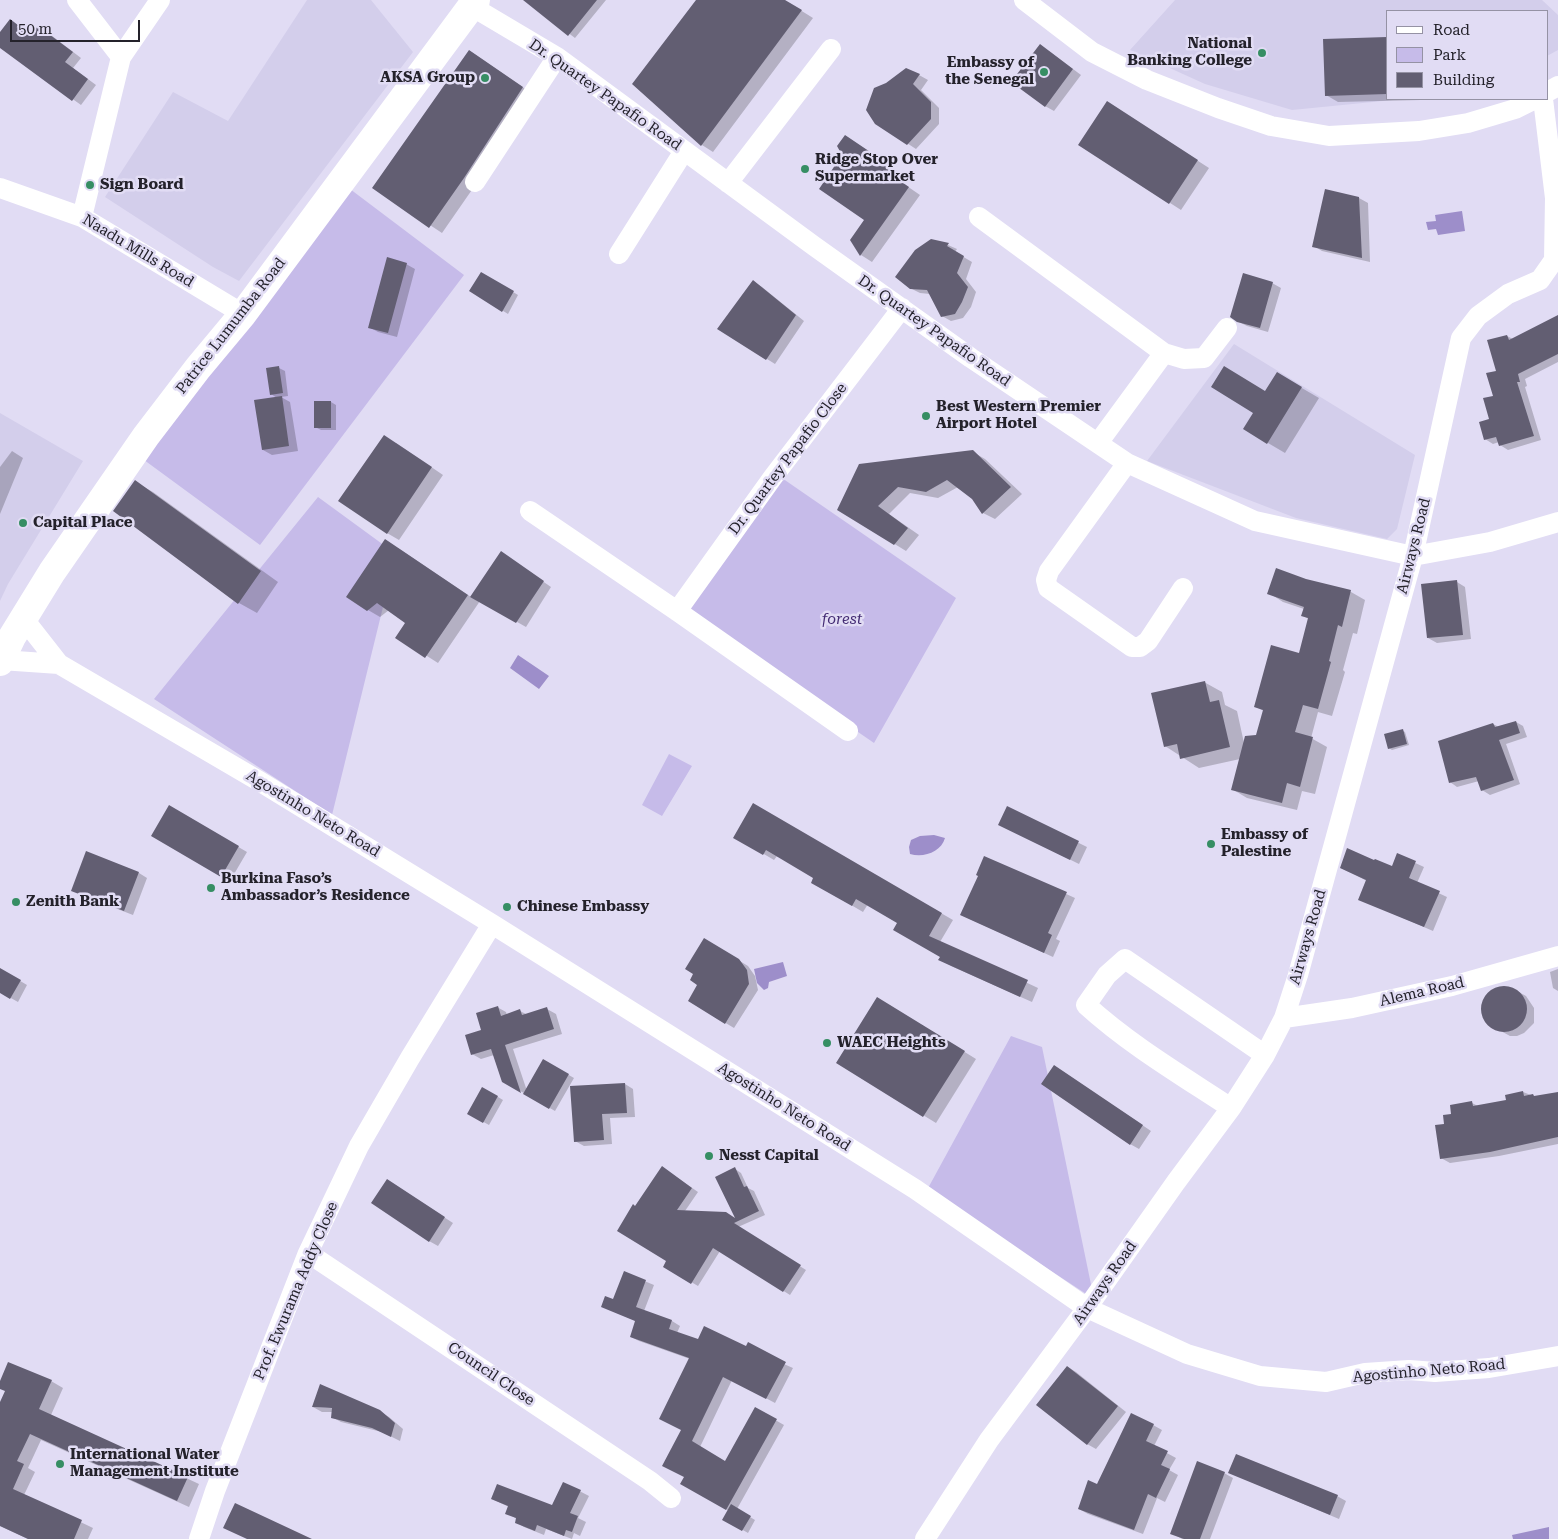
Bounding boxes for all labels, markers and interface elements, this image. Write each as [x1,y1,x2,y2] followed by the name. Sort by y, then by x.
[12,10,142,42] scale bar
[1386,10,1548,100] legend
[18,20,52,38] text: 50 m
[1433,21,1470,39] text: Road
[525,35,685,155] street label: Dr. Quartey Papafio Road
[1127,35,1252,70] place label: National Banking College
[1433,46,1466,64] text: Park
[1256,47,1268,59] marker: National Banking College
[945,54,1034,89] place label: Embassy of the Senegal
[1038,66,1050,78] marker: Embassy of the Senegal
[380,69,475,87] place label: AKSA Group
[1433,71,1494,89] text: Building
[479,72,491,84] marker: AKSA Group
[815,151,938,186] place label: Ridge Stop Over Supermarket
[799,163,811,175] marker: Ridge Stop Over Supermarket
[100,176,184,194] place label: Sign Board
[84,179,96,191] marker: Sign Board
[79,211,197,291] street label: Naadu Mills Road
[172,254,290,398] street label: Patrice Lumumba Road
[854,271,1014,391] street label: Dr. Quartey Papafio Road
[725,380,851,538] street label: Dr. Quartey Papafio Close
[936,398,1101,433] place label: Best Western Premier Airport Hotel
[920,410,932,422] marker: Best Western Premier Airport Hotel
[1393,496,1435,596] street label: Airways Road
[33,514,133,532] place label: Capital Place
[17,517,29,529] marker: Capital Place
[822,611,862,629] park label: forest
[243,767,383,861] street label: Agostinho Neto Road
[1221,826,1308,861] place label: Embassy of Palestine
[1205,838,1217,850] marker: Embassy of Palestine
[221,870,410,905] place label: Burkina Faso’s Ambassador’s Residence
[205,882,217,894] marker: Burkina Faso’s Ambassador’s Residence
[1286,887,1330,987] street label: Airways Road
[26,893,119,911] place label: Zenith Bank
[10,896,22,908] marker: Zenith Bank
[517,898,649,916] place label: Chinese Embassy
[501,901,513,913] marker: Chinese Embassy
[1378,974,1466,1010] street label: Alema Road
[837,1034,946,1052] place label: WAEC Heights
[821,1037,833,1049] marker: WAEC Heights
[714,1059,854,1155] street label: Agostinho Neto Road
[719,1147,819,1165] place label: Nesst Capital
[703,1150,715,1162] marker: Nesst Capital
[250,1199,342,1383] street label: Prof. Ewurama Addy Close
[1069,1238,1141,1328] street label: Airways Road
[444,1338,538,1410] street label: Council Close
[1352,1355,1506,1387] street label: Agostinho Neto Road
[70,1446,239,1481] place label: International Water Management Institute
[54,1458,66,1470] marker: International Water Management Institute

